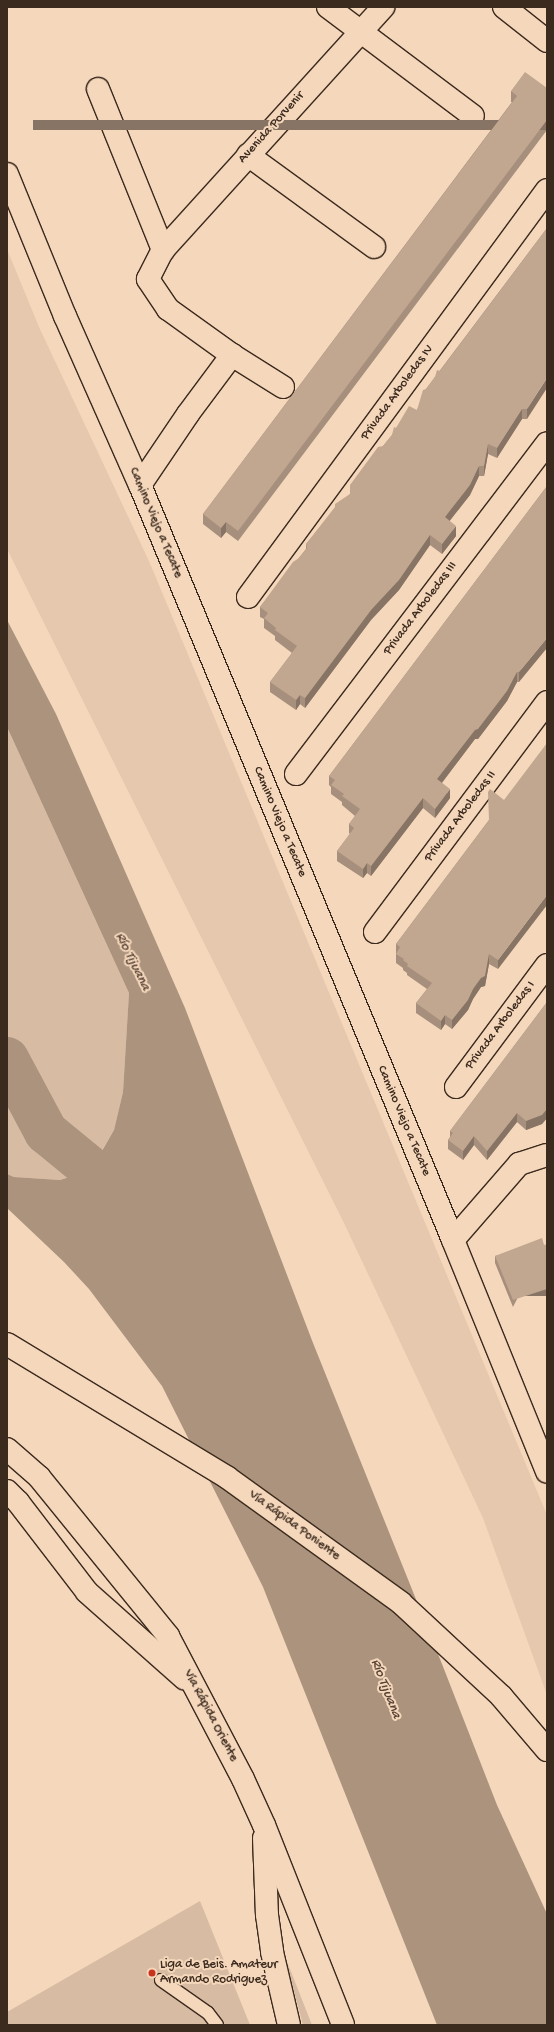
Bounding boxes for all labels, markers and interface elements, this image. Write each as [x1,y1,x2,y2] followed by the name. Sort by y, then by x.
[236,89,308,167] street label: Avenida Porvenir
[358,342,438,444] street label: Privada Arboledas IV
[125,465,185,581] street label: Camino Viejo a Tecate
[381,559,461,659] street label: Privada Arboledas III
[249,764,309,880] street label: Camino Viejo a Tecate
[422,768,500,866] street label: Privada Arboledas II
[111,930,153,994] water label: Río Tijuana
[463,979,539,1073] street label: Privada Arboledas I
[373,1063,433,1179] street label: Camino Viejo a Tecate
[245,1488,343,1564] street label: Vía Rápida Poniente
[366,1657,404,1721] water label: Río Tijuana
[179,1667,241,1765] street label: Vía Rápida Oriente
[160,1958,278,1989] place label: Liga de Beis. Amateur Armando Rodriguez
[147,1968,157,1978] marker: Liga de Beis. Amateur Armando Rodriguez

